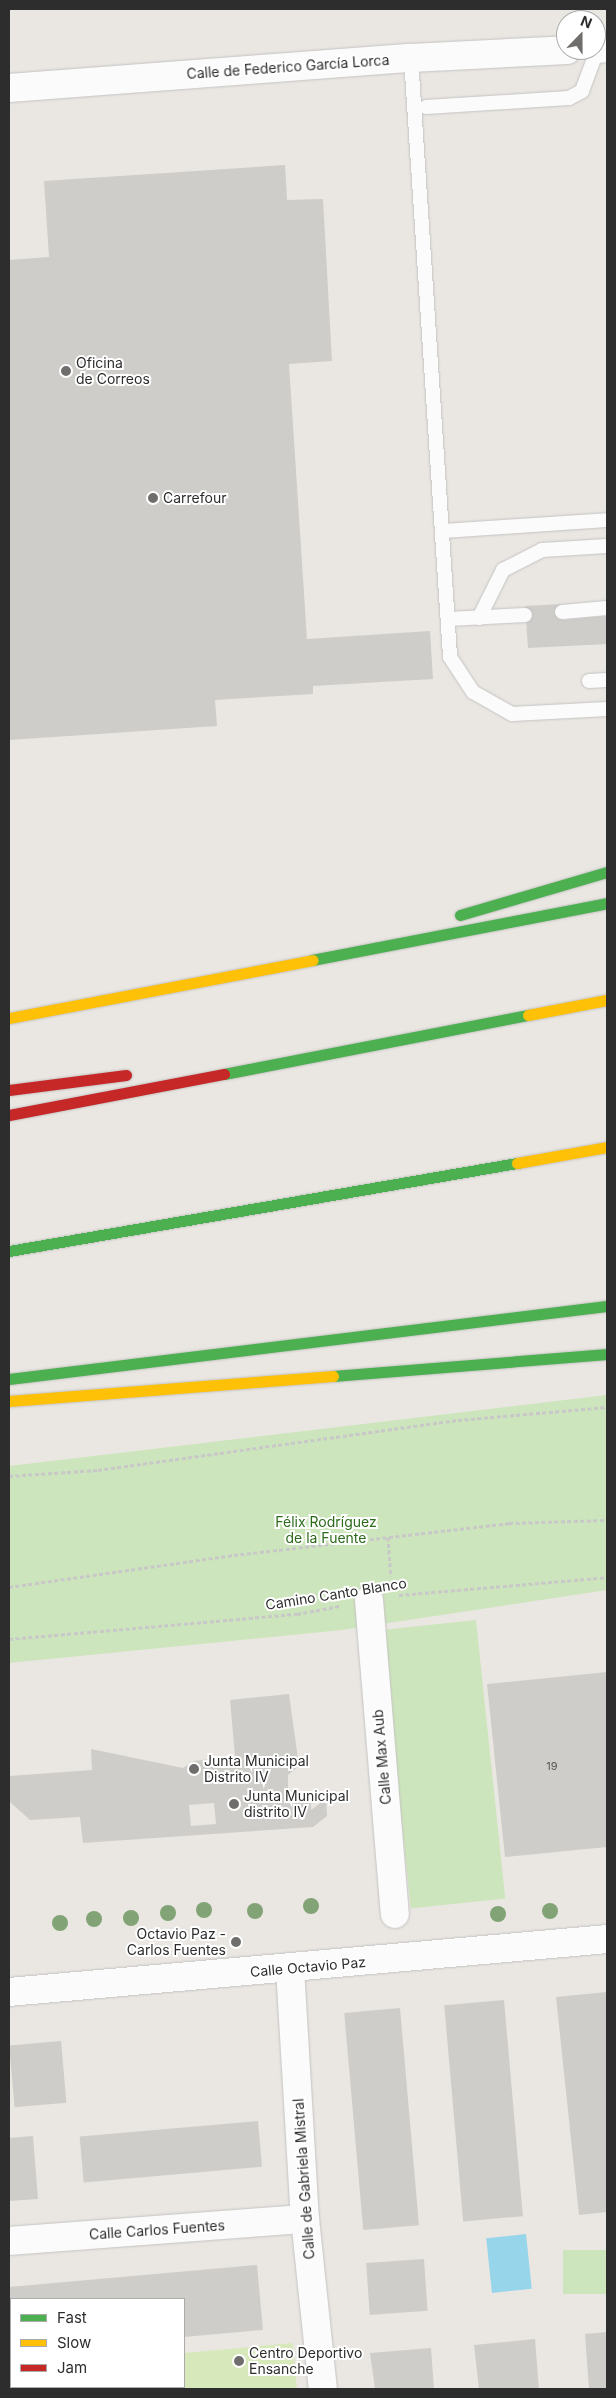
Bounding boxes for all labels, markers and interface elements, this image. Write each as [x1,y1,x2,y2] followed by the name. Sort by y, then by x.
[556,10,606,60] north arrow
[578,12,595,31] text: N
[186,52,390,82] street label: Calle de Federico García Lorca
[76,355,150,388] place label: Oficina de Correos
[60,365,72,377] marker: Oficina de Correos
[163,490,226,506] place label: Carrefour
[147,492,159,504] marker: Carrefour
[275,1514,377,1546] park label: Félix Rodríguez de la Fuente
[264,1575,408,1613] street label: Camino Canto Blanco
[369,1709,395,1805] street label: Calle Max Aub
[204,1753,309,1785] place label: Junta Municipal Distrito IV
[546,1759,558,1773] house number: 19
[188,1763,200,1775] marker: Junta Municipal Distrito IV
[244,1788,349,1820] place label: Junta Municipal distrito IV
[228,1798,240,1810] marker: Junta Municipal distrito IV
[127,1926,226,1958] place label: Octavio Paz - Carlos Fuentes
[230,1936,242,1948] marker: Octavio Paz - Carlos Fuentes
[249,1954,367,1980] street label: Calle Octavio Paz
[290,2098,318,2260] street label: Calle de Gabriela Mistral
[89,2217,225,2243] street label: Calle Carlos Fuentes
[10,2298,185,2388] legend
[57,2308,87,2327] text: Fast
[57,2333,91,2352] text: Slow
[249,2345,362,2378] place label: Centro Deportivo Ensanche
[233,2355,245,2367] marker: Centro Deportivo Ensanche
[57,2358,87,2377] text: Jam

